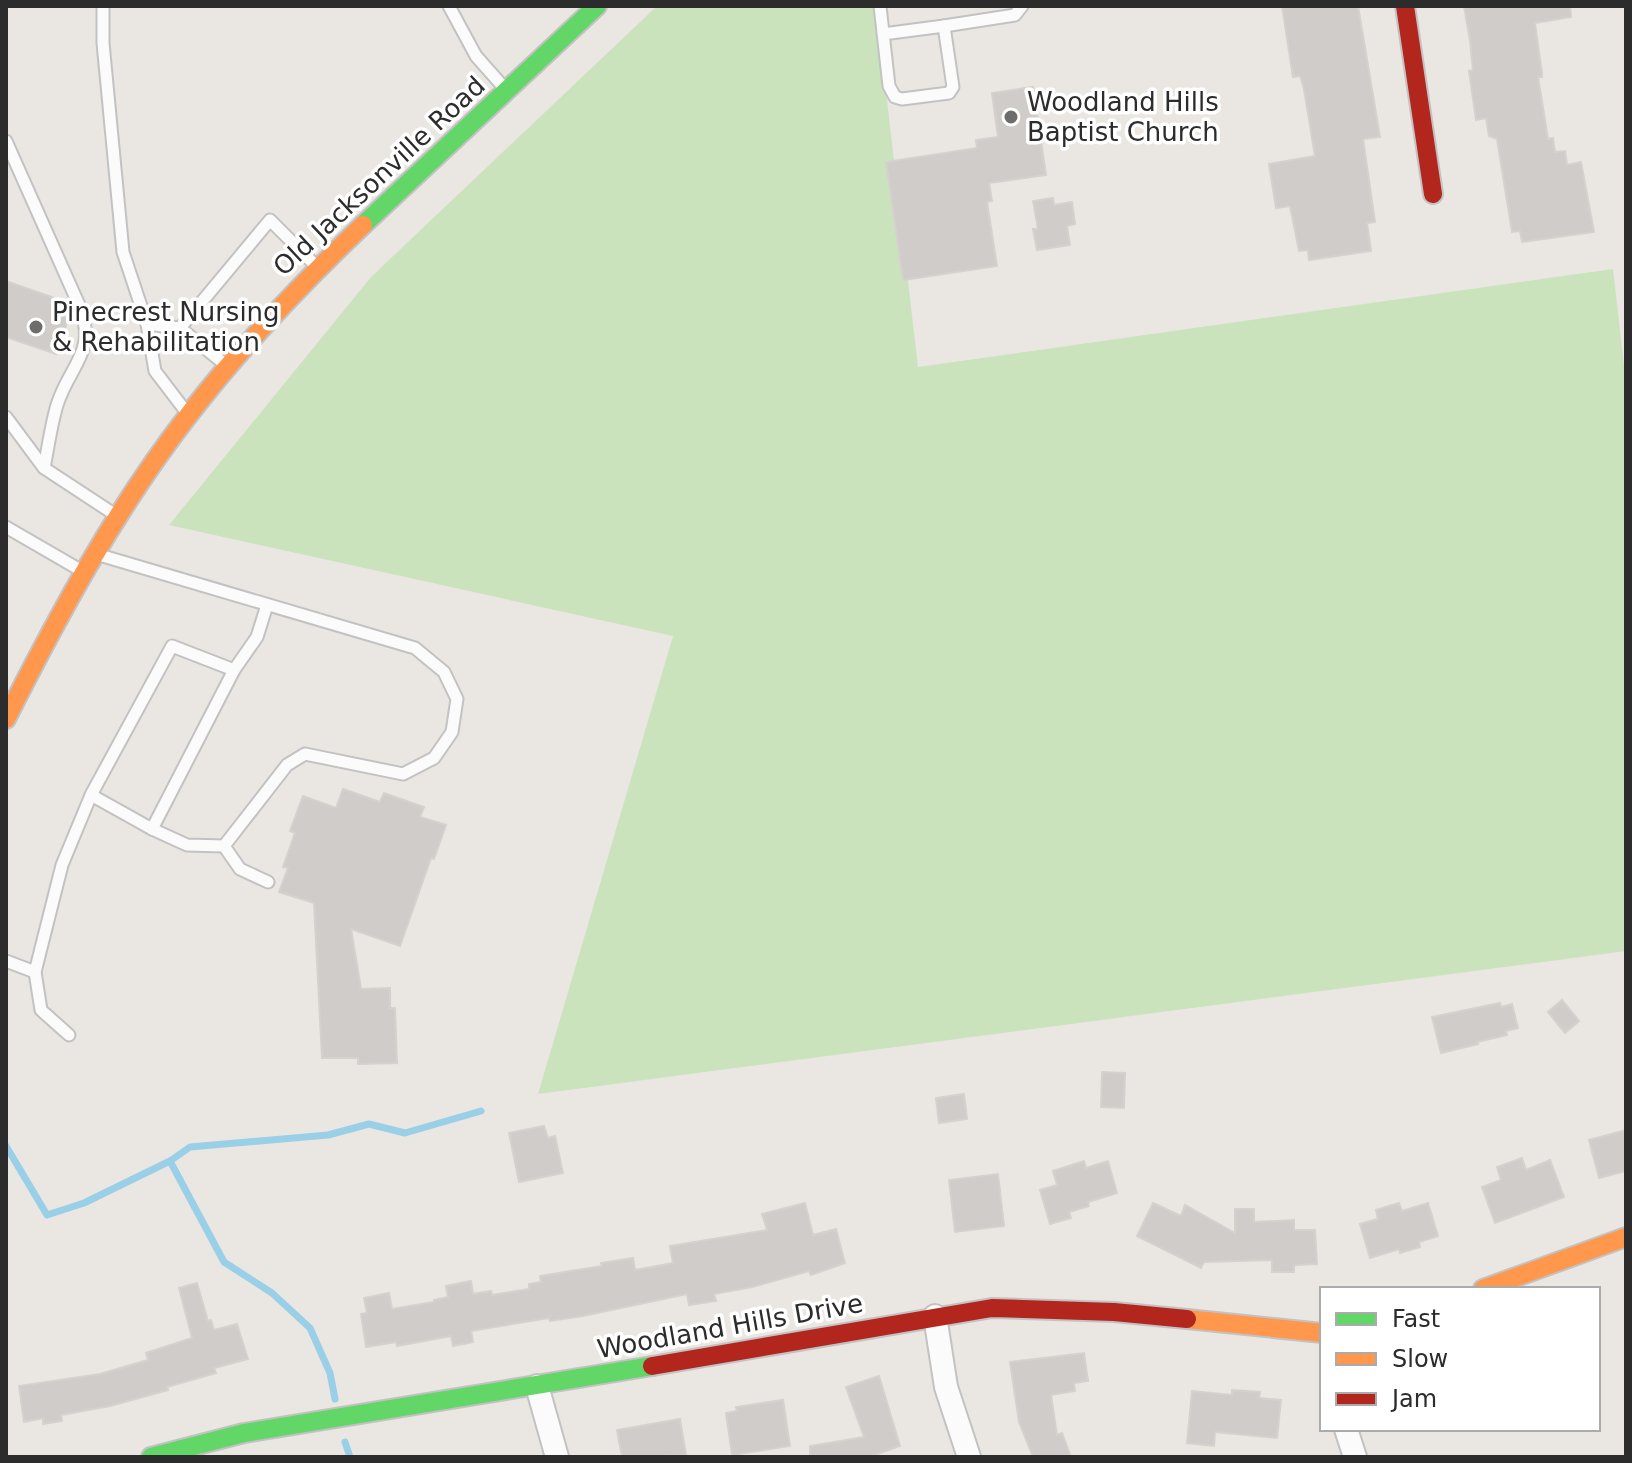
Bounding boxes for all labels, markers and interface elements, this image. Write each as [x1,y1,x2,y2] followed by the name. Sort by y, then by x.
[267,70,491,282] street label: Old Jacksonville Road
[1027,87,1219,147] place label: Woodland Hills Baptist Church
[1002,108,1020,126] marker: Woodland Hills Baptist Church
[52,297,280,357] place label: Pinecrest Nursing & Rehabilitation
[27,318,45,336] marker: Pinecrest Nursing & Rehabilitation
[1320,1287,1600,1431] legend
[595,1288,865,1364] street label: Woodland Hills Drive
[1392,1305,1440,1333] text: Fast
[1392,1345,1448,1373] text: Slow
[1390,1385,1437,1413] text: Jam

